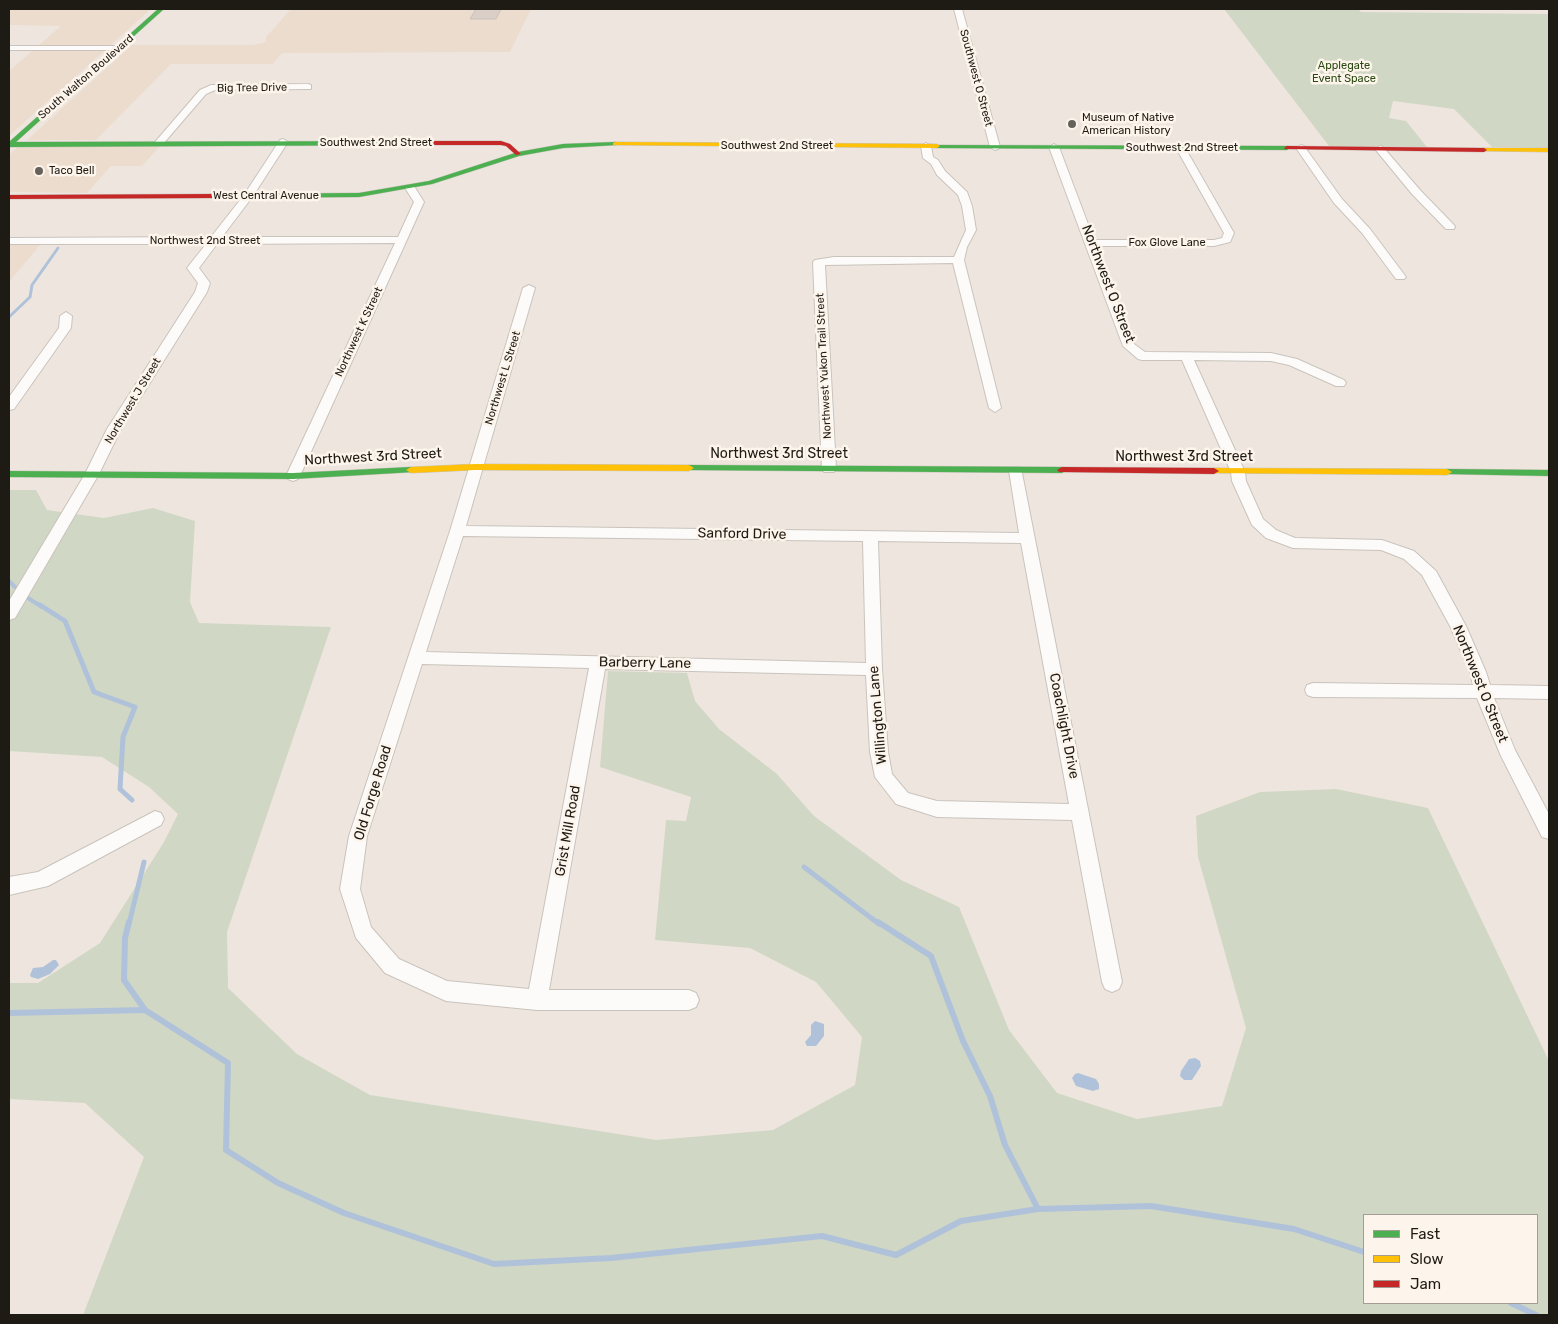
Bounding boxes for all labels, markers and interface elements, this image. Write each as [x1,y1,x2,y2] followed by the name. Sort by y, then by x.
[957,28,995,128] street label: Southwest O Street
[36,32,136,122] street label: South Walton Boulevard
[1312,59,1376,85] park label: Applegate Event Space
[217,81,287,95] street label: Big Tree Drive
[1082,111,1174,137] place label: Museum of Native American History
[1066,118,1078,130] marker: Museum of Native American History
[320,136,432,150] street label: Southwest 2nd Street
[721,139,833,153] street label: Southwest 2nd Street
[1126,141,1238,155] street label: Southwest 2nd Street
[49,164,94,178] place label: Taco Bell
[33,165,45,177] marker: Taco Bell
[213,189,319,203] street label: West Central Avenue
[1078,223,1138,345] street label: Northwest O Street
[150,234,260,248] street label: Northwest 2nd Street
[1128,236,1206,250] street label: Fox Glove Lane
[332,285,386,379] street label: Northwest K Street
[814,293,834,439] street label: Northwest Yukon Trail Street
[482,330,524,426] street label: Northwest L Street
[102,356,164,446] street label: Northwest J Street
[304,445,442,469] street label: Northwest 3rd Street
[710,446,848,462] street label: Northwest 3rd Street
[1115,449,1253,465] street label: Northwest 3rd Street
[698,525,786,543] street label: Sanford Drive
[1449,623,1511,745] street label: Northwest O Street
[599,654,691,672] street label: Barberry Lane
[865,665,891,765] street label: Willington Lane
[1045,672,1083,780] street label: Coachlight Drive
[351,743,395,843] street label: Old Forge Road
[552,784,584,878] street label: Grist Mill Road
[1363,1214,1538,1304] legend
[1410,1225,1440,1243] text: Fast
[1410,1250,1443,1268] text: Slow
[1410,1275,1441,1293] text: Jam

